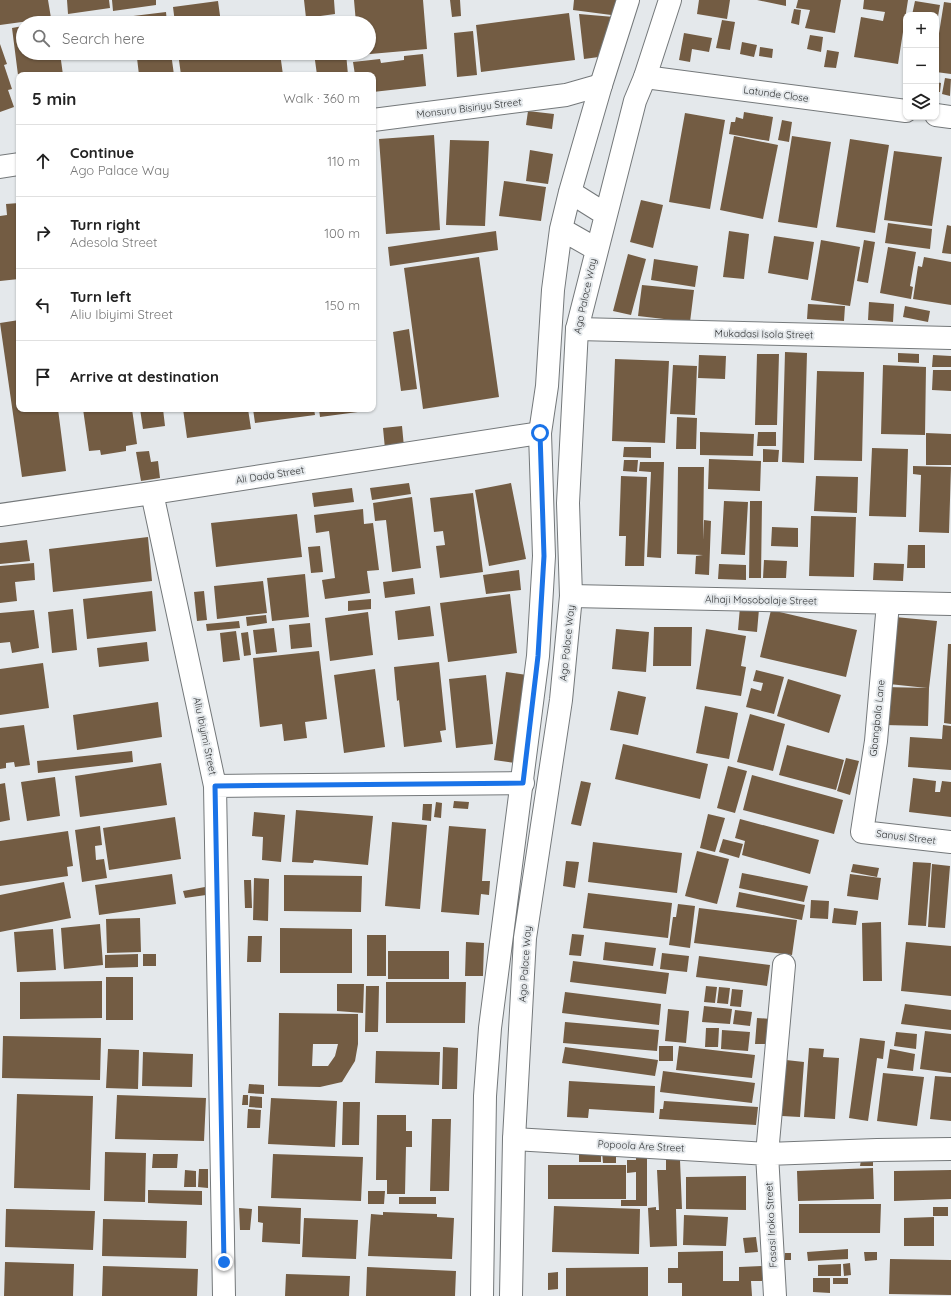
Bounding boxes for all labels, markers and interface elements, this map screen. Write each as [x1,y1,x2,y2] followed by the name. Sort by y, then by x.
[903,12,939,120] map controls
[903,12,939,48] button: +
[16,16,376,60] search box
[30,27,52,49] icon: search
[62,29,145,48] text: Search here
[903,48,939,84] button: −
[743,83,810,105] street label: Latunde Close
[903,84,939,120] button: layers
[32,88,76,109] text: 5 min
[283,90,360,106] text: Walk · 360 m
[416,95,523,121] street label: Monsuru Bisiriyu Street
[70,143,134,162] text: Continue
[32,150,54,172] icon: ahead
[327,153,360,169] text: 110 m
[70,162,169,178] text: Ago Palace Way
[70,215,141,234] text: Turn right
[32,222,54,244] icon: right
[324,225,360,241] text: 100 m
[70,234,158,250] text: Adesola Street
[571,257,599,335] street label: Ago Palace Way
[70,287,132,306] text: Turn left
[32,294,54,316] icon: left
[325,297,360,313] text: 150 m
[70,306,173,322] text: Aliu Ibiyimi Street
[715,327,814,341] street label: Mukadasi Isola Street
[32,366,54,388] icon: arrive
[70,367,219,386] text: Arrive at destination
[531,424,549,442] route start
[235,463,306,487] street label: Ali Dada Street
[705,593,818,607] street label: Alhaji Mosobalaje Street
[557,604,577,682] street label: Ago Palace Way
[867,679,888,757] street label: Gbangbala Lane
[190,696,220,777] street label: Aliu Ibiyimi Street
[875,827,937,847] street label: Sanusi Street
[516,925,534,1003] street label: Ago Palace Way
[597,1137,685,1155] street label: Popoola Are Street
[762,1181,780,1268] street label: Fasasi Iroko Street
[215,1253,233,1271] route end

